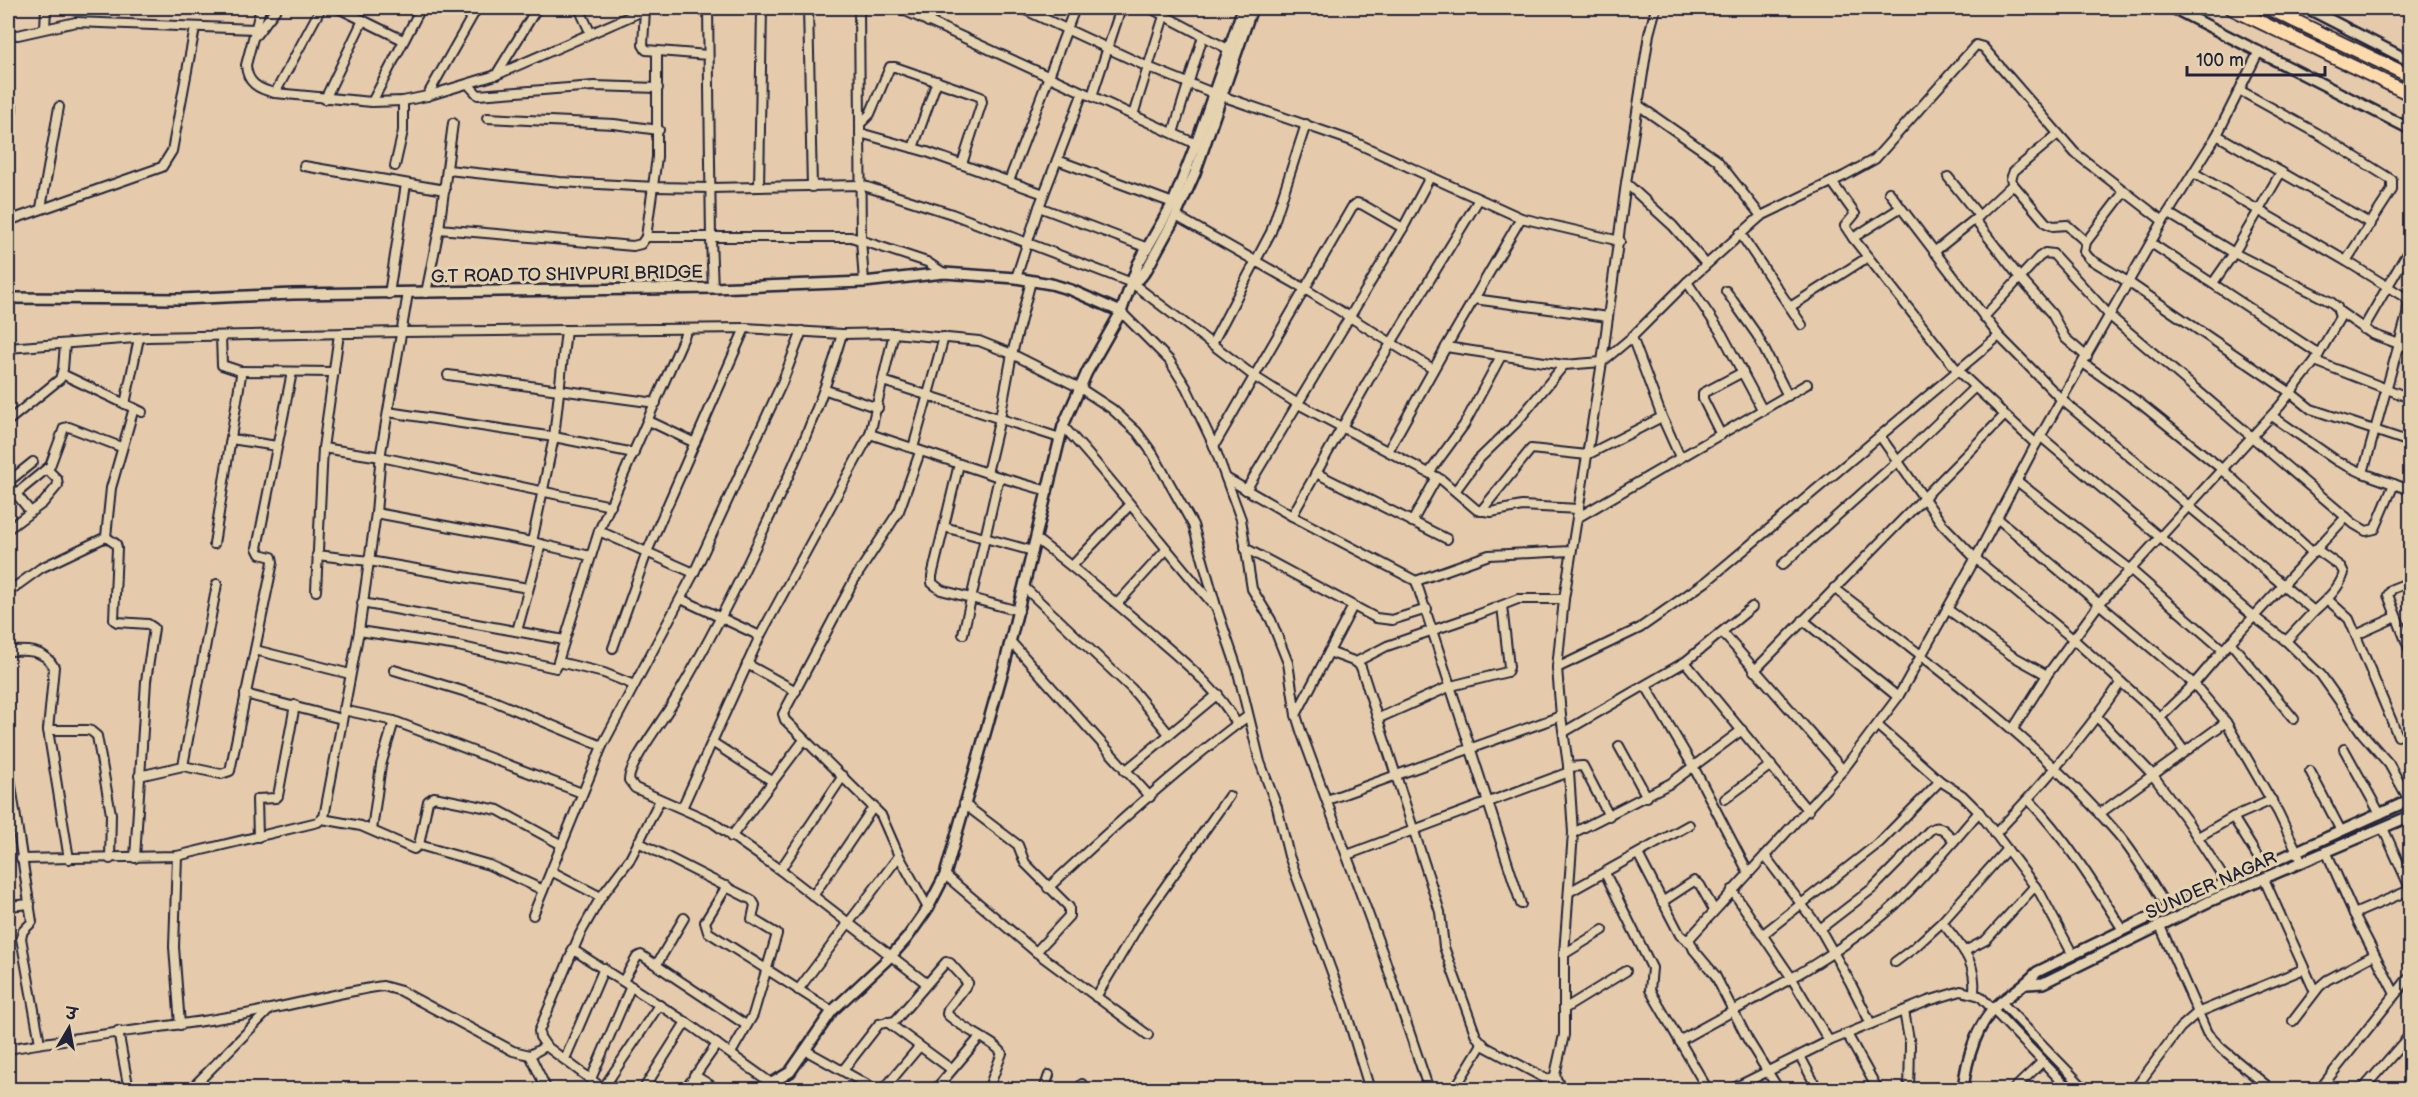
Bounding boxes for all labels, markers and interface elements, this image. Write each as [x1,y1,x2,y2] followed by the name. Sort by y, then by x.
[2187,39,2325,77] scale bar
[2196,50,2244,71] text: 100 m
[431,262,703,287] street label: G.T ROAD TO SHIVPURI BRIDGE
[2142,847,2280,924] street label: SUNDER NAGAR
[39,998,99,1058] north arrow
[62,1004,80,1025] text: उ

